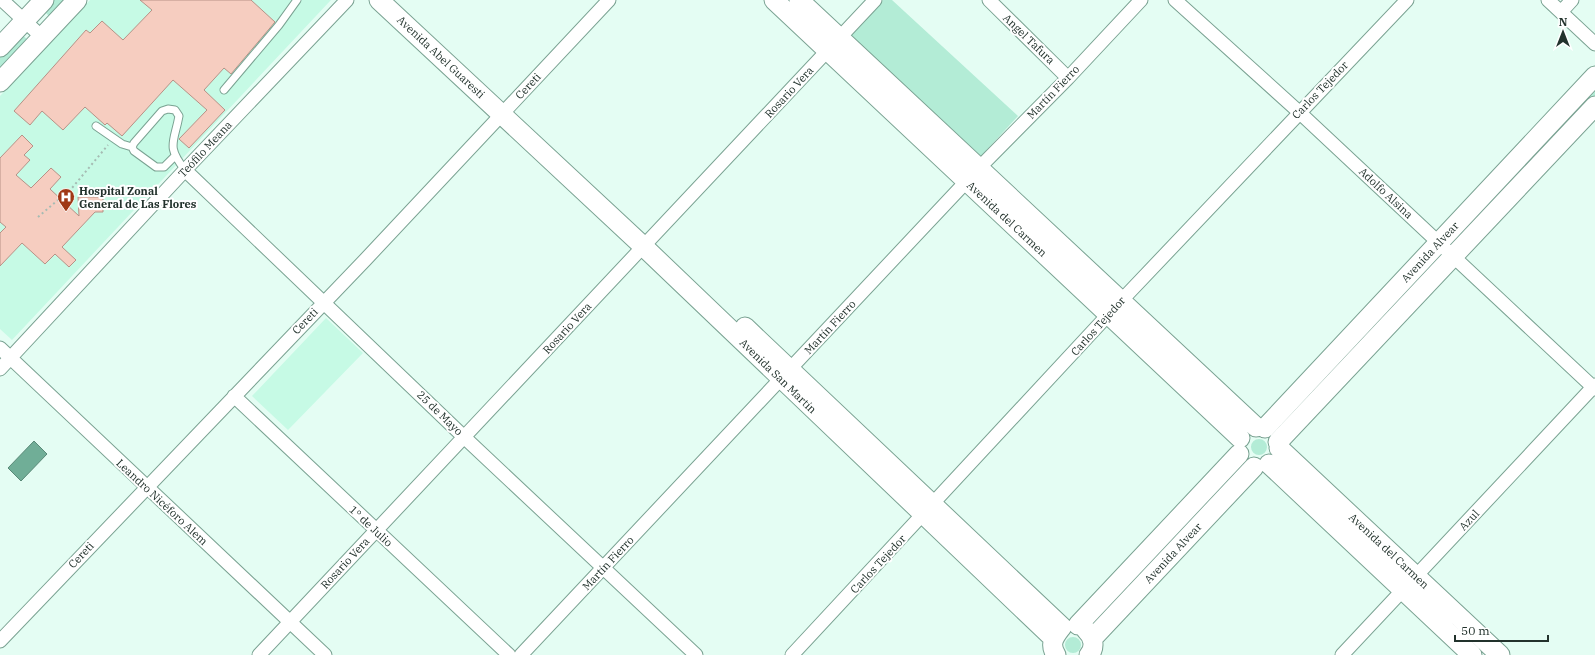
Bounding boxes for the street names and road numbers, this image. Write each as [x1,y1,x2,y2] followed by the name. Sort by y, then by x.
[1000,11,1058,67] street label: Angel Tafura
[394,13,488,102] street label: Avenida Abel Guaresti
[1289,58,1351,122] street label: Carlos Tejedor
[1024,62,1082,122] street label: Martín Fierro
[762,63,816,121] street label: Rosario Vera
[512,69,544,102] street label: Cereti
[175,118,235,180] street label: Teófilo Meana
[1356,164,1416,222] street label: Adolfo Alsina
[964,178,1050,260] street label: Avenida del Carmen
[1398,219,1462,285] street label: Avenida Alvear
[1068,293,1128,359] street label: Carlos Tejedor
[801,297,859,357] street label: Martín Fierro
[540,299,594,357] street label: Rosario Vera
[289,305,321,337] street label: Cereti
[737,336,819,416] street label: Avenida San Martín
[414,388,466,438] street label: 25 de Mayo
[113,456,211,548] street label: Leandro Nicéforo Alem
[346,502,396,550] street label: 1° de Julio
[1456,507,1482,533] street label: Azul
[1346,510,1432,592] street label: Avenida del Carmen
[1141,520,1205,586] street label: Avenida Alvear
[847,532,909,596] street label: Carlos Tejedor
[579,533,637,593] street label: Martín Fierro
[318,534,372,592] street label: Rosario Vera
[65,538,97,571] street label: Cereti

